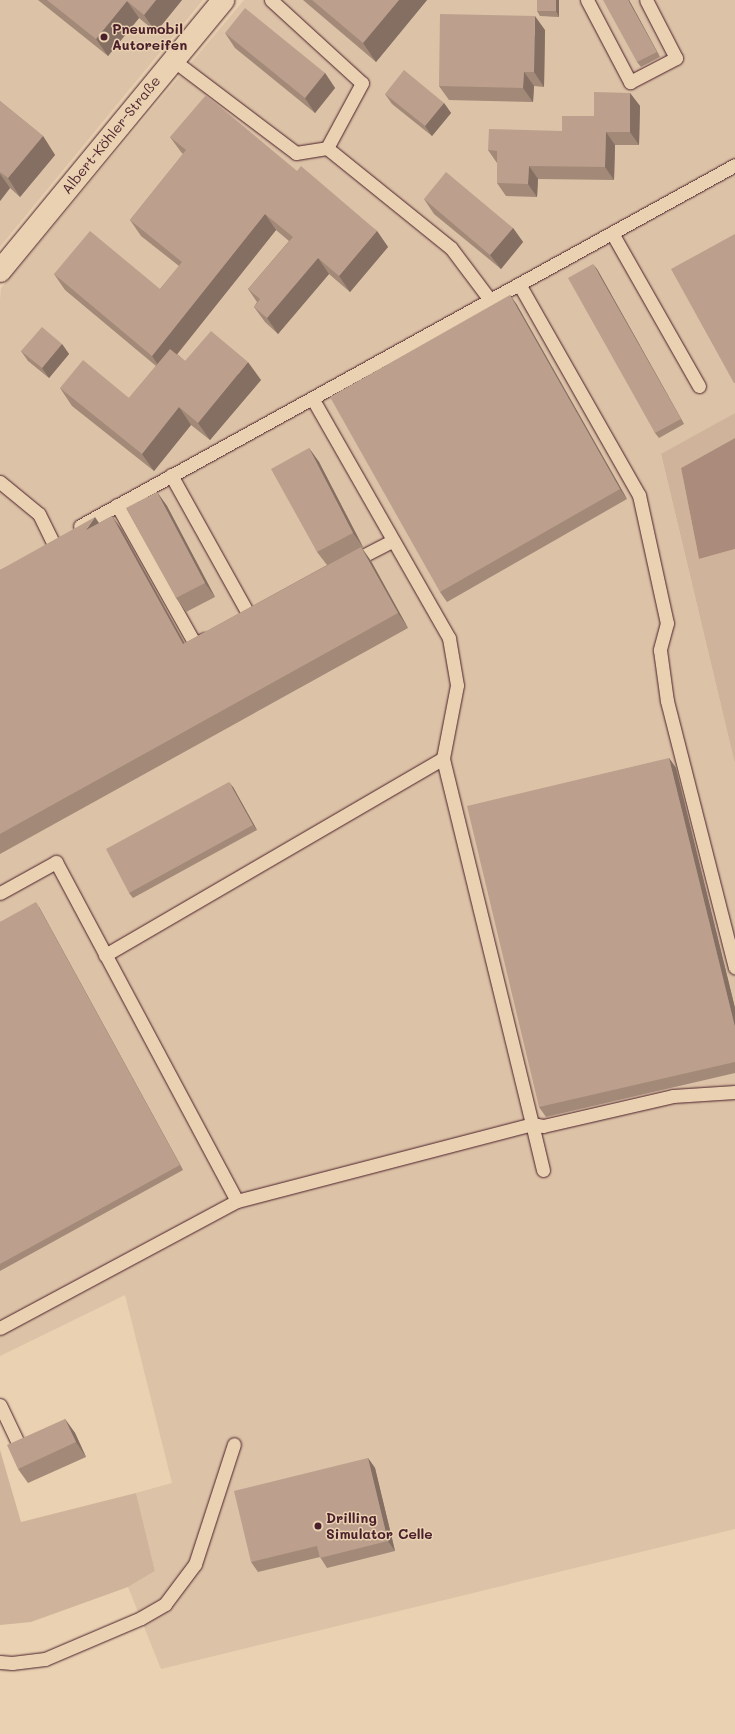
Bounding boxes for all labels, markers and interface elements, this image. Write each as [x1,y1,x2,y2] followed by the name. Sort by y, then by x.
[112,21,187,54] place label: Pneumobil Autoreifen
[99,32,109,42] marker: Pneumobil Autoreifen
[58,73,164,197] street label: Albert-Köhler-Straße
[326,1510,433,1542] place label: Drilling Simulator Celle
[313,1521,323,1531] marker: Drilling Simulator Celle

